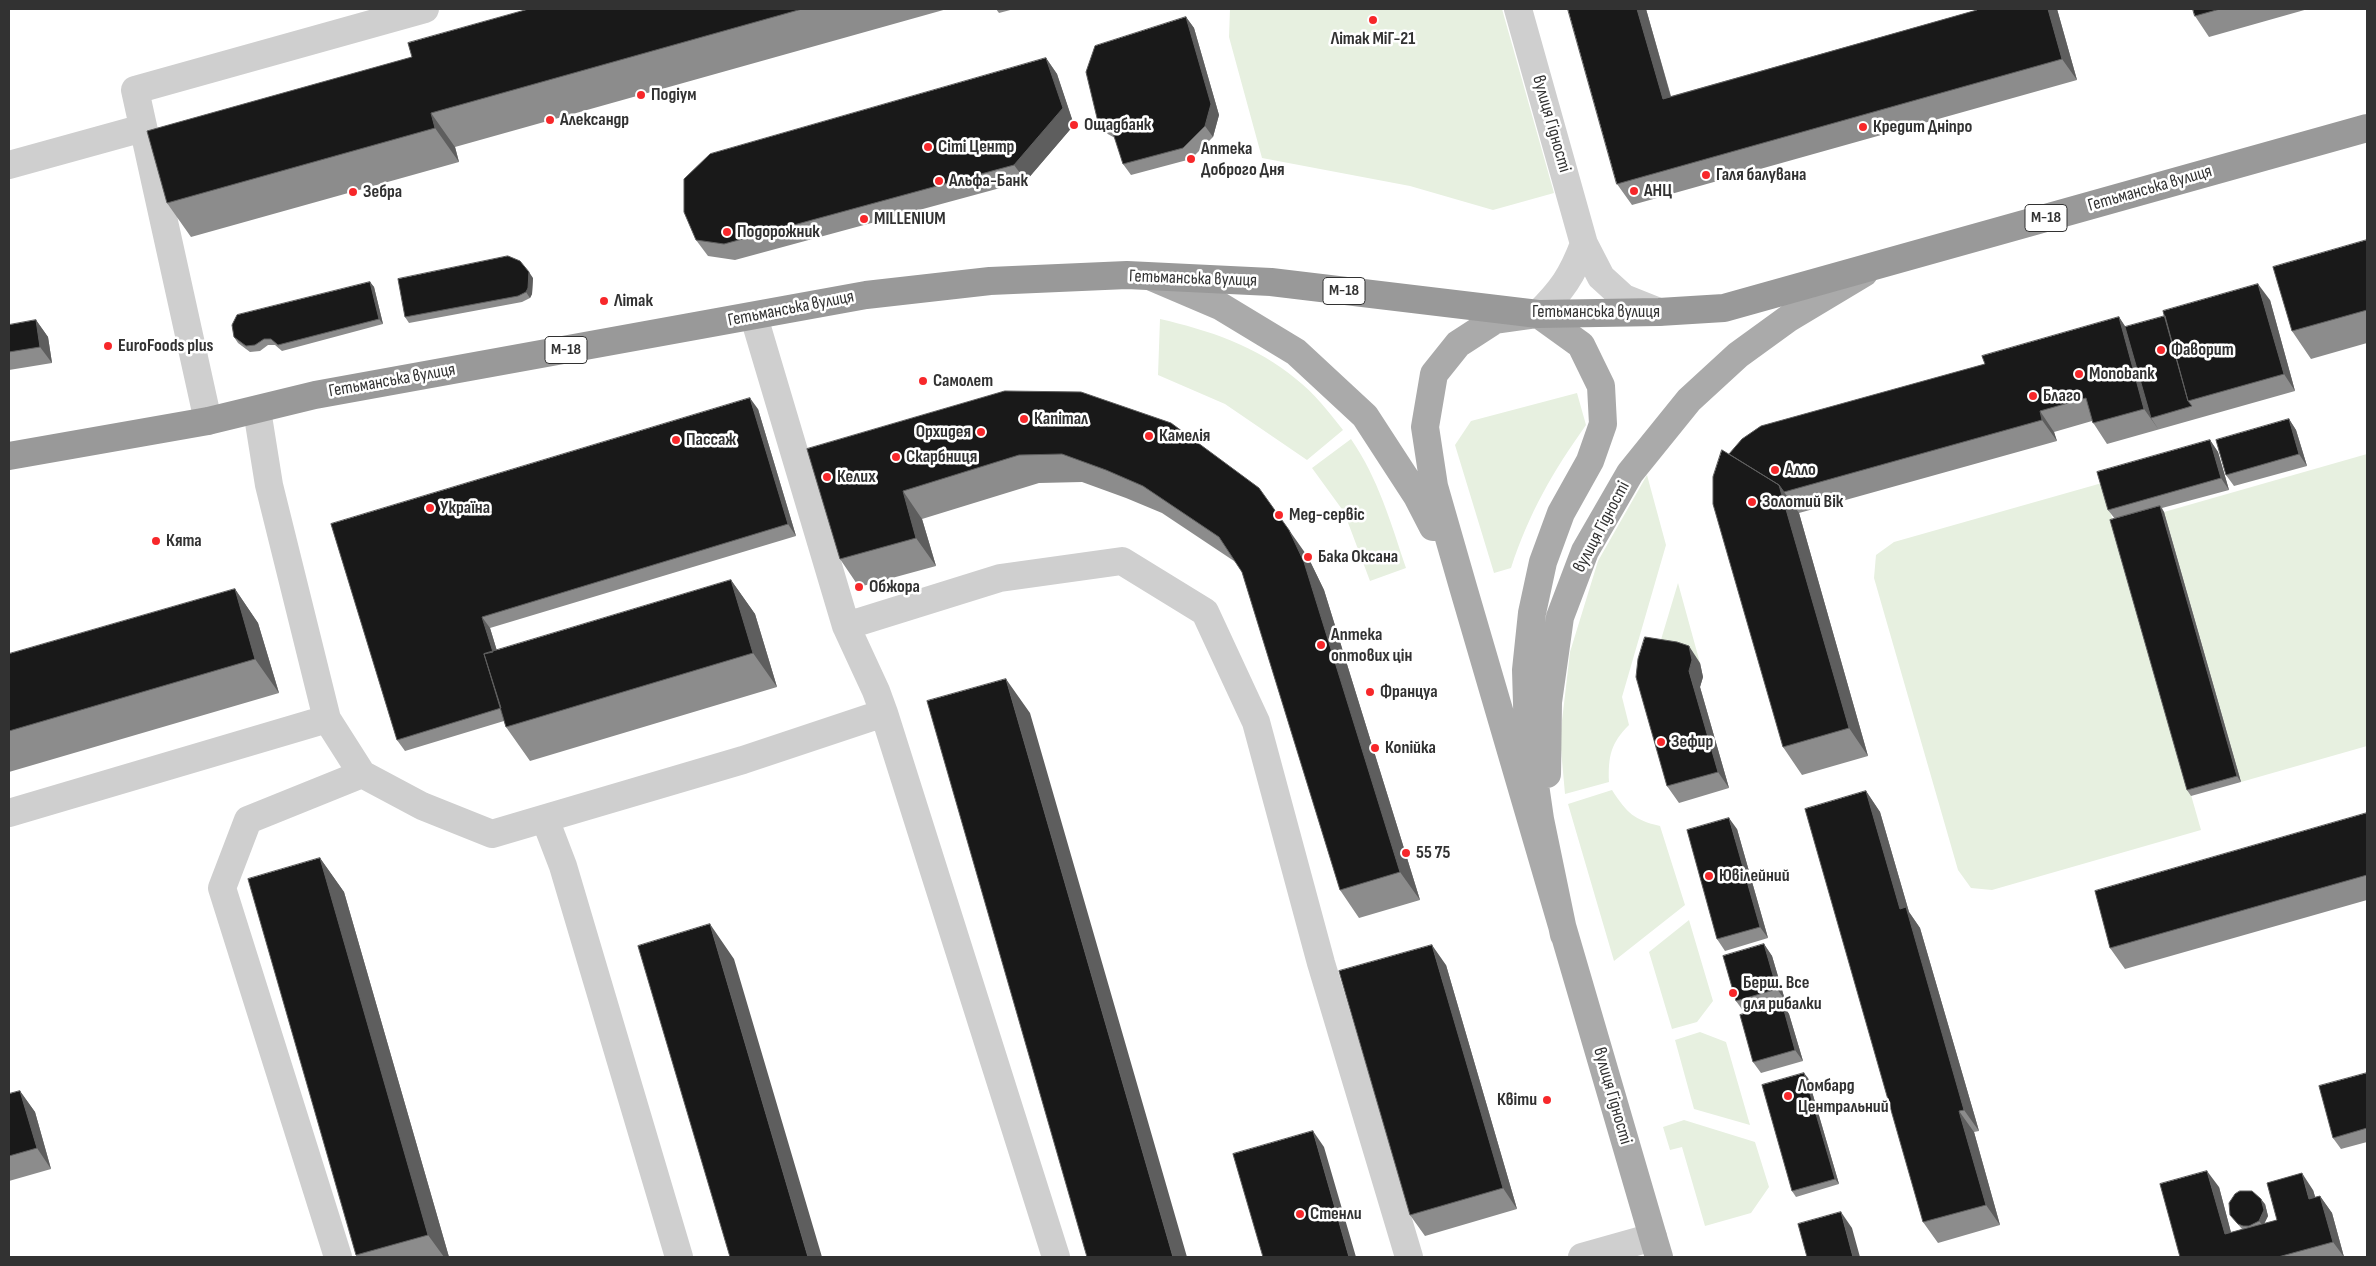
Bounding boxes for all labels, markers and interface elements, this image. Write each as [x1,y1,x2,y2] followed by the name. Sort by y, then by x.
[1367,14,1379,26] marker: Літак МіГ-21
[1331,28,1415,50] place label: Літак МіГ-21
[1527,73,1575,175] street label: вулиця Гідності
[651,84,697,106] place label: Подіум
[635,89,647,101] marker: Подіум
[560,109,629,131] place label: Александр
[544,114,556,126] marker: Александр
[1084,114,1151,136] place label: Ощадбанк
[1873,116,1972,138] place label: Кредит Дніпро
[1068,119,1080,131] marker: Ощадбанк
[1857,121,1869,133] marker: Кредит Дніпро
[938,136,1014,158] place label: Сіті Центр
[1201,138,1285,180] place label: Аптека Доброго Дня
[922,141,934,153] marker: Сіті Центр
[1185,153,1197,165] marker: Аптека Доброго Дня
[2085,161,2215,217] street label: Гетьманська вулиця
[1716,164,1806,186] place label: Галя балувана
[1700,169,1712,181] marker: Галя балувана
[949,170,1028,192] place label: Альфа-Банк
[933,175,945,187] marker: Альфа-Банк
[1644,180,1672,202] place label: АНЦ
[363,181,402,203] place label: Зебра
[1628,185,1640,197] marker: АНЦ
[347,186,359,198] marker: Зебра
[2025,204,2067,232] road number: М-18
[874,208,946,230] place label: MILLENIUM
[858,213,870,225] marker: MILLENIUM
[737,221,820,243] place label: Подорожник
[721,226,733,238] marker: Подорожник
[1129,266,1257,292] street label: Гетьманська вулиця
[1323,278,1365,304] road number: М-18
[726,286,856,332] street label: Гетьманська вулиця
[614,290,653,312] place label: Літак
[598,295,610,307] marker: Літак
[1532,301,1660,323] street label: Гетьманська вулиця
[118,335,214,357] place label: EuroFoods plus
[545,336,587,364] road number: М-18
[2171,339,2234,361] place label: Фаворит
[102,340,114,352] marker: EuroFoods plus
[2155,344,2167,356] marker: Фаворит
[327,359,457,403] street label: Гетьманська вулиця
[2089,363,2155,385] place label: Monobank
[2073,368,2085,380] marker: Monobank
[933,370,993,392] place label: Самолет
[917,375,929,387] marker: Самолет
[2043,385,2081,407] place label: Благо
[2027,390,2039,402] marker: Благо
[1034,408,1088,430] place label: Капітал
[1018,413,1030,425] marker: Капітал
[916,421,971,443] place label: Орхидея
[1159,425,1210,447] place label: Камелія
[975,426,987,438] marker: Орхидея
[686,429,736,451] place label: Пассаж
[1143,430,1155,442] marker: Камелія
[670,434,682,446] marker: Пассаж
[906,446,977,468] place label: Скарбниця
[890,451,902,463] marker: Скарбниця
[1785,459,1816,481] place label: Алло
[1769,464,1781,476] marker: Алло
[837,466,876,488] place label: Келих
[821,471,833,483] marker: Келих
[1569,478,1635,576] street label: вулиця Гідності
[1762,491,1843,513] place label: Золотий Вік
[1746,496,1758,508] marker: Золотий Вік
[440,497,490,519] place label: Україна
[424,502,436,514] marker: Україна
[1289,504,1365,526] place label: Мед-сервіс
[1273,509,1285,521] marker: Мед-сервіс
[166,530,202,552] place label: Кята
[150,535,162,547] marker: Кята
[1318,546,1398,568] place label: Бака Оксана
[1302,551,1314,563] marker: Бака Оксана
[869,576,920,598] place label: Обжора
[853,581,865,593] marker: Обжора
[1331,624,1412,666] place label: Аптека оптових цін
[1315,639,1327,651] marker: Аптека оптових цін
[1380,681,1438,703] place label: Француа
[1364,686,1376,698] marker: Француа
[1671,731,1713,753] place label: Зефир
[1655,736,1667,748] marker: Зефир
[1385,737,1436,759] place label: Копійка
[1369,742,1381,754] marker: Копійка
[1416,842,1450,864] place label: 55 75
[1400,847,1412,859] marker: 55 75
[1719,865,1790,887] place label: Ювілейний
[1703,870,1715,882] marker: Ювілейний
[1743,972,1822,1014] place label: Берш. Все для рибалки
[1727,987,1739,999] marker: Берш. Все для рибалки
[1588,1045,1636,1147] street label: вулиця Гідності
[1798,1075,1889,1118] place label: Ломбард Центральний
[1497,1089,1537,1111] place label: Квіти
[1782,1090,1794,1102] marker: Ломбард Центральний
[1541,1094,1553,1106] marker: Квіти
[1310,1203,1362,1225] place label: Стенли
[1294,1208,1306,1220] marker: Стенли

